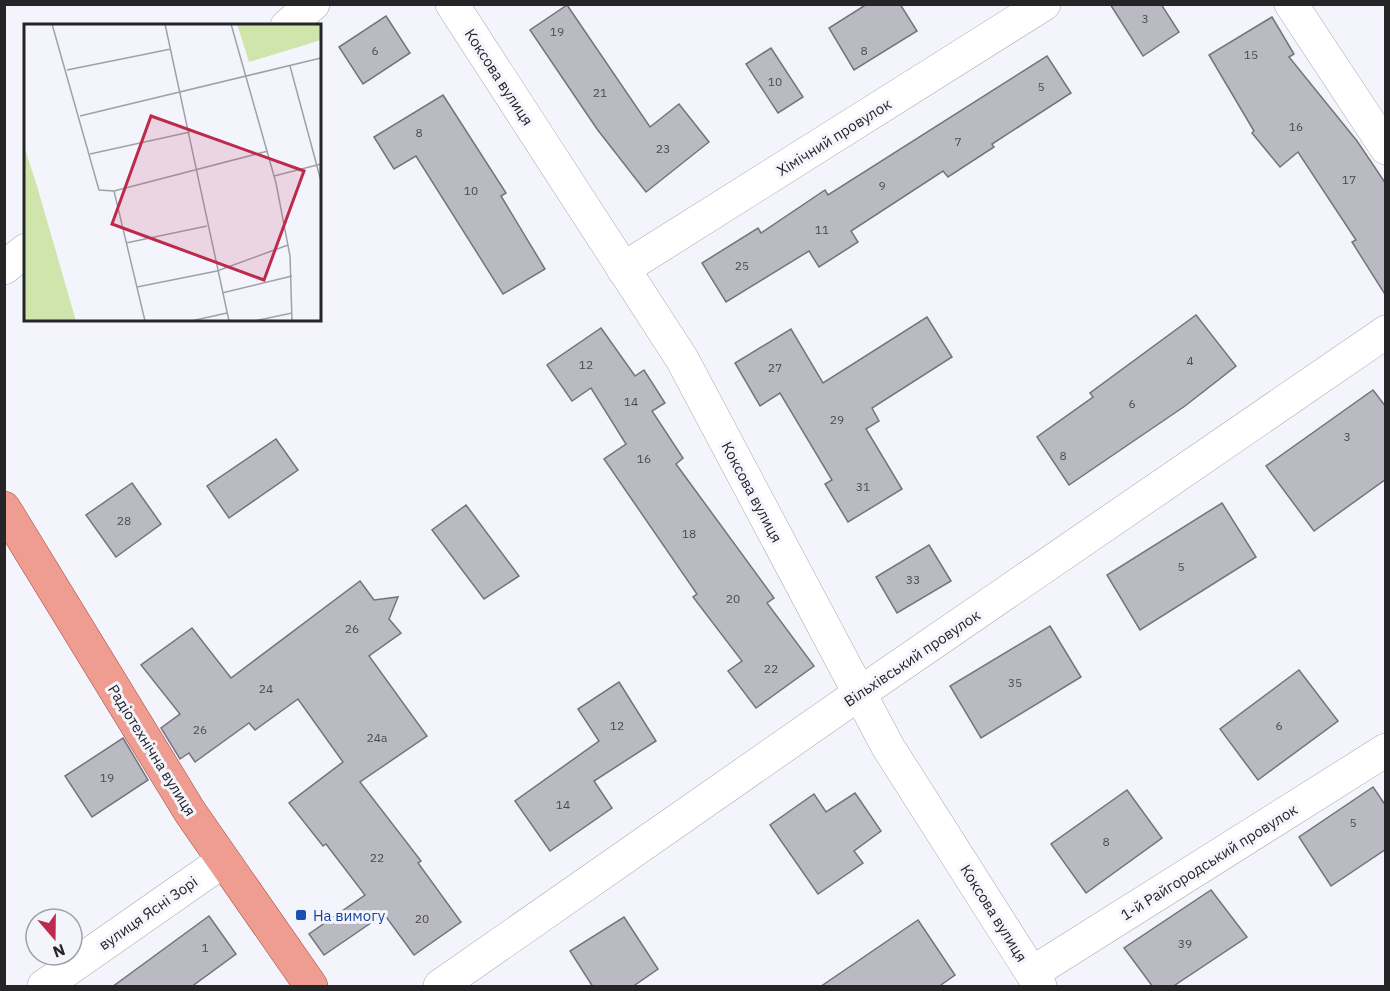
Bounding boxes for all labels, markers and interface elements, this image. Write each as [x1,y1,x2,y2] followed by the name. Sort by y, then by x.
[1141,11,1149,26] house number: 3
[24,24,321,321] inset map
[550,24,564,39] house number: 19
[461,25,537,129] street label: Коксова вулиця
[371,43,379,58] house number: 6
[860,43,868,58] house number: 8
[1244,47,1258,62] house number: 15
[768,74,782,89] house number: 10
[1037,79,1045,94] house number: 5
[593,85,607,100] house number: 21
[773,94,895,180] street label: Хімічний провулок
[1289,119,1303,134] house number: 16
[415,125,423,140] house number: 8
[954,134,962,149] house number: 7
[656,141,670,156] house number: 23
[1342,172,1356,187] house number: 17
[878,178,886,193] house number: 9
[464,183,478,198] house number: 10
[815,222,829,237] house number: 11
[735,258,749,273] house number: 25
[1186,353,1194,368] house number: 4
[579,357,593,372] house number: 12
[768,360,782,375] house number: 27
[624,394,638,409] house number: 14
[1128,396,1136,411] house number: 6
[830,412,844,427] house number: 29
[1343,429,1351,444] house number: 3
[717,438,787,546] street label: Коксова вулиця
[1059,448,1067,463] house number: 8
[637,451,651,466] house number: 16
[856,479,870,494] house number: 31
[117,513,131,528] house number: 28
[682,526,696,541] house number: 18
[1177,559,1185,574] house number: 5
[906,572,920,587] house number: 33
[726,591,740,606] house number: 20
[840,605,984,711] street label: Вільхівський провулок
[345,621,359,636] house number: 26
[764,661,778,676] house number: 22
[1008,675,1022,690] house number: 35
[104,681,200,819] street label: Радіотехнічна вулиця
[259,681,273,696] house number: 24
[610,718,624,733] house number: 12
[1275,718,1283,733] house number: 6
[193,722,207,737] house number: 26
[367,730,388,745] house number: 24а
[100,770,114,785] house number: 19
[556,797,570,812] house number: 14
[1117,800,1301,924] street label: 1-й Райгородський провулок
[1349,815,1357,830] house number: 5
[1102,834,1110,849] house number: 8
[370,850,384,865] house number: 22
[956,861,1032,965] street label: Коксова вулиця
[95,872,201,954] street label: вулиця Ясні Зорі
[313,906,386,925] place label: На вимогу
[24,907,84,967] north arrow
[294,908,308,922] marker: На вимогу
[415,911,429,926] house number: 20
[1178,936,1192,951] house number: 39
[50,940,68,962] text: N
[201,940,209,955] house number: 1

